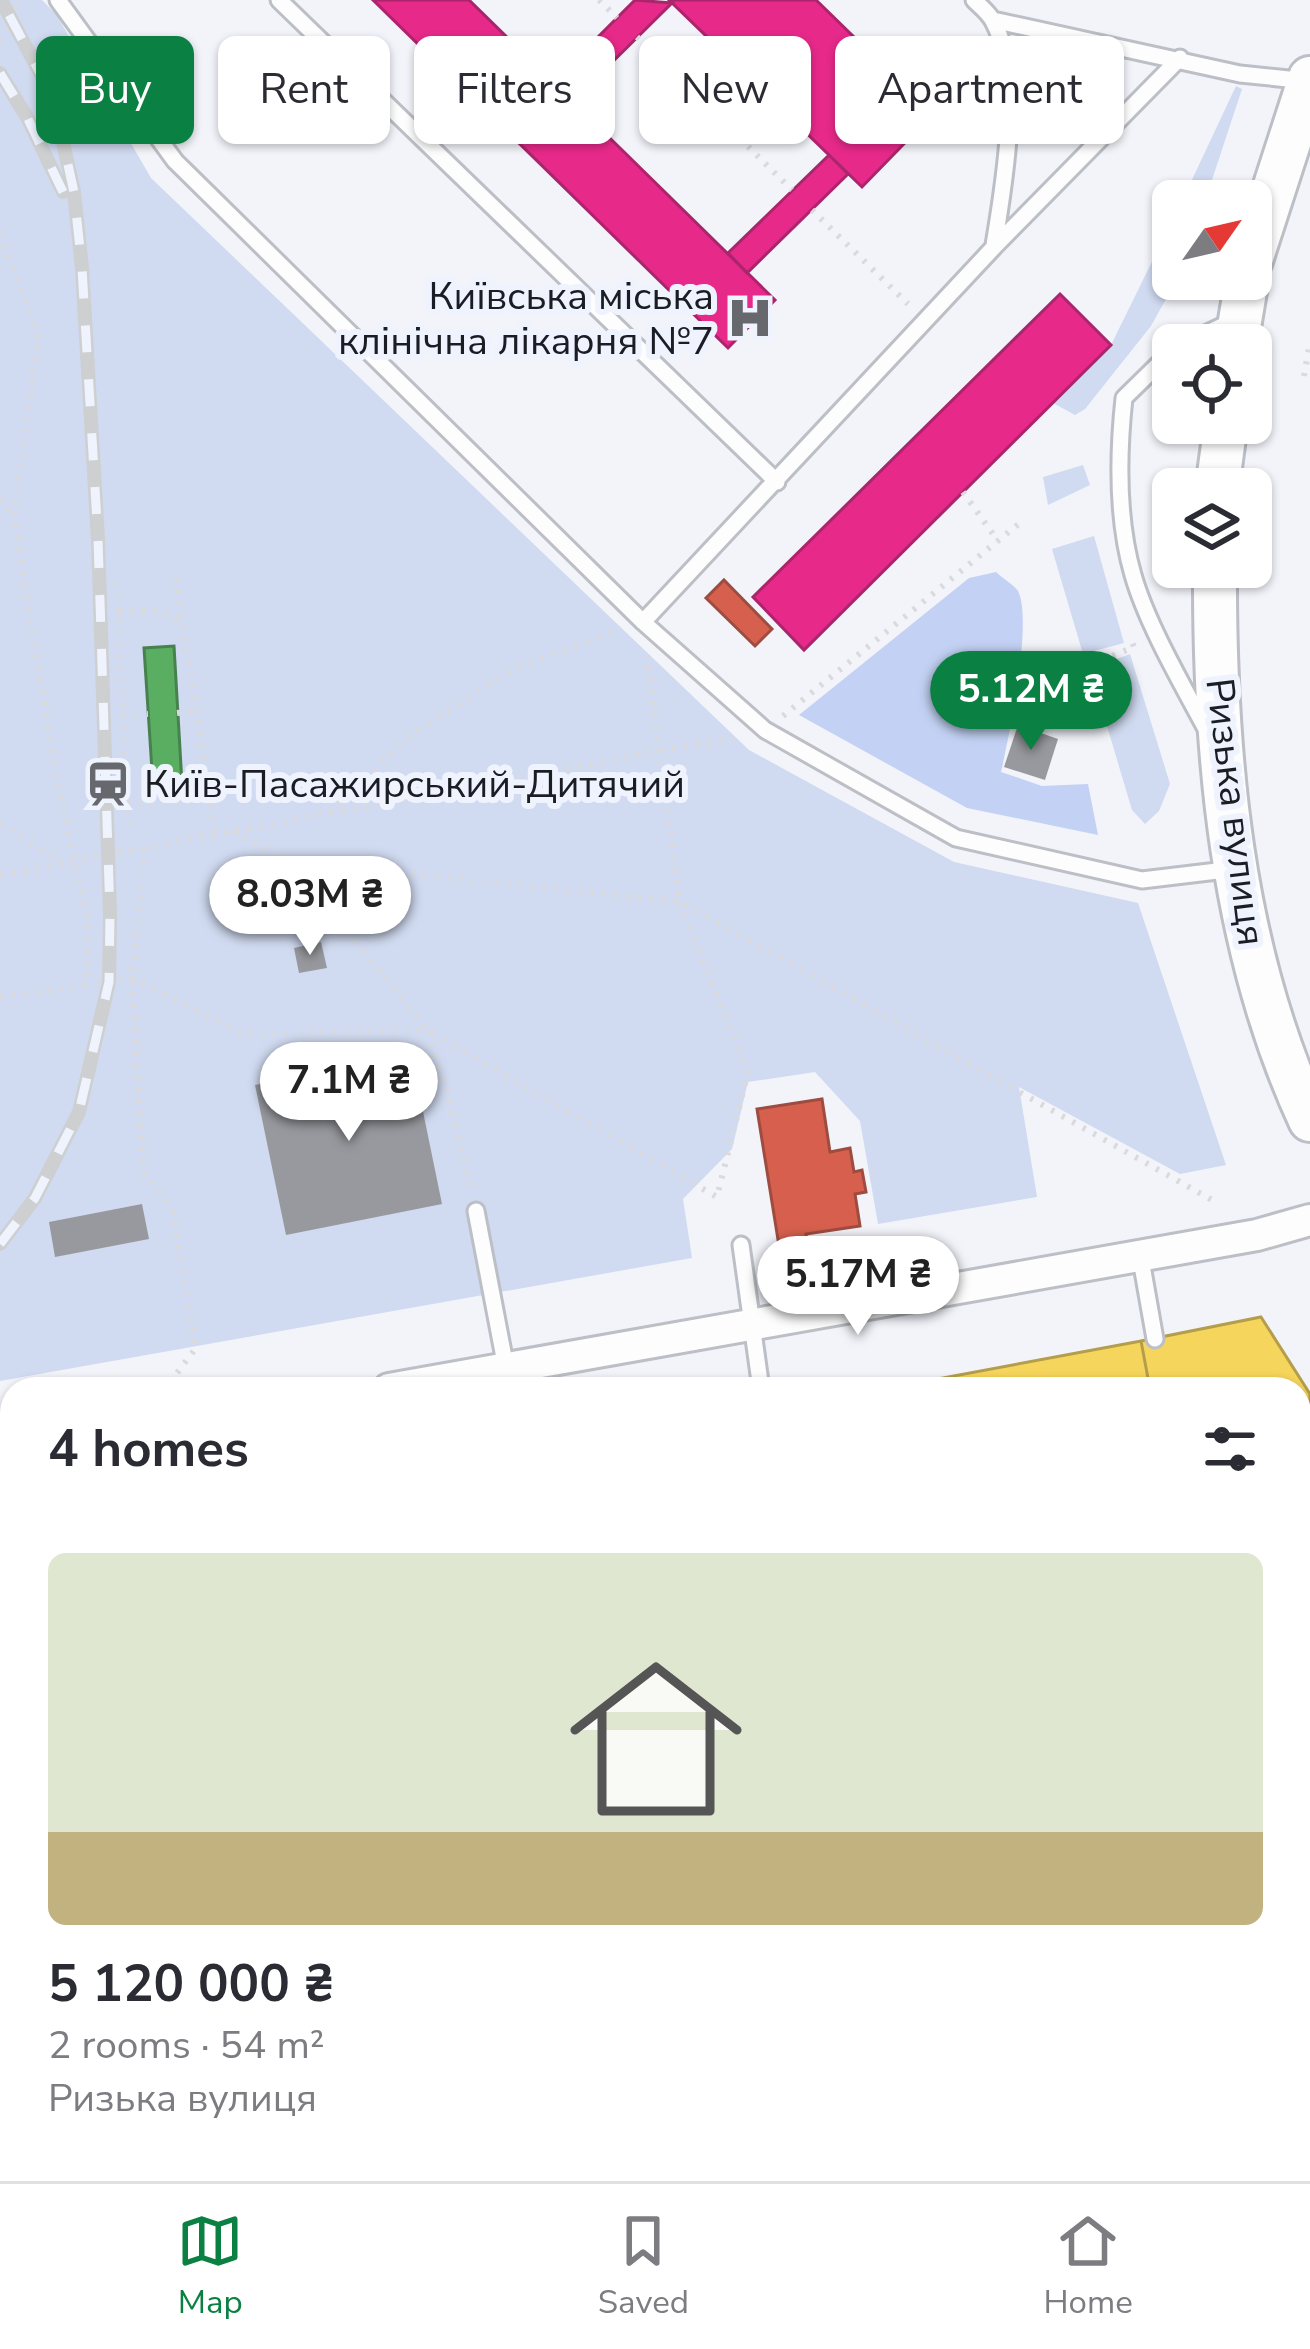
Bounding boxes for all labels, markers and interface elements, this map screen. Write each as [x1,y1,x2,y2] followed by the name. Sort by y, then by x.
[36,36,194,144] chip: Buy
[218,36,390,144] chip: Rent
[414,36,615,144] chip: Filters
[639,36,811,144] chip: New
[835,36,1124,144] chip: Apartment
[1152,180,1272,300] north arrow
[1152,180,1272,588] map controls
[338,270,714,368] place label: Київська міська клінічна лікарня №7
[725,293,775,343] hospital icon: Київська міська клінічна лікарня №7
[1152,324,1272,444] button: locate
[1152,468,1272,588] button: layers
[920,651,1142,753] pin: 5.12M ₴
[957,663,1105,716] text: 5.12M ₴
[1192,675,1278,949] street label: Ризька вулиця
[144,758,685,811] place label: Київ-Пасажирський-Дитячий
[83,759,133,809] station icon: Київ-Пасажирський-Дитячий
[199,856,421,958] pin: 8.03M ₴
[236,868,384,921] text: 8.03M ₴
[251,1042,447,1144] pin: 7.1M ₴
[287,1054,411,1107] text: 7.1M ₴
[747,1236,969,1338] pin: 5.17M ₴
[784,1248,932,1301] text: 5.17M ₴
[48,1414,249,1484] text: 4 homes
[1197,1416,1263,1482] icon: filters
[548,1631,764,1847] icon: home
[48,1949,334,2019] text: 5 120 000 ₴
[48,2019,325,2072] text: 2 rooms · 54 m²
[48,2072,317,2125] text: Ризька вулиця
[177,2208,243,2325] tab: Map
[598,2208,689,2325] tab: Saved
[1043,2208,1133,2325] tab: Home

